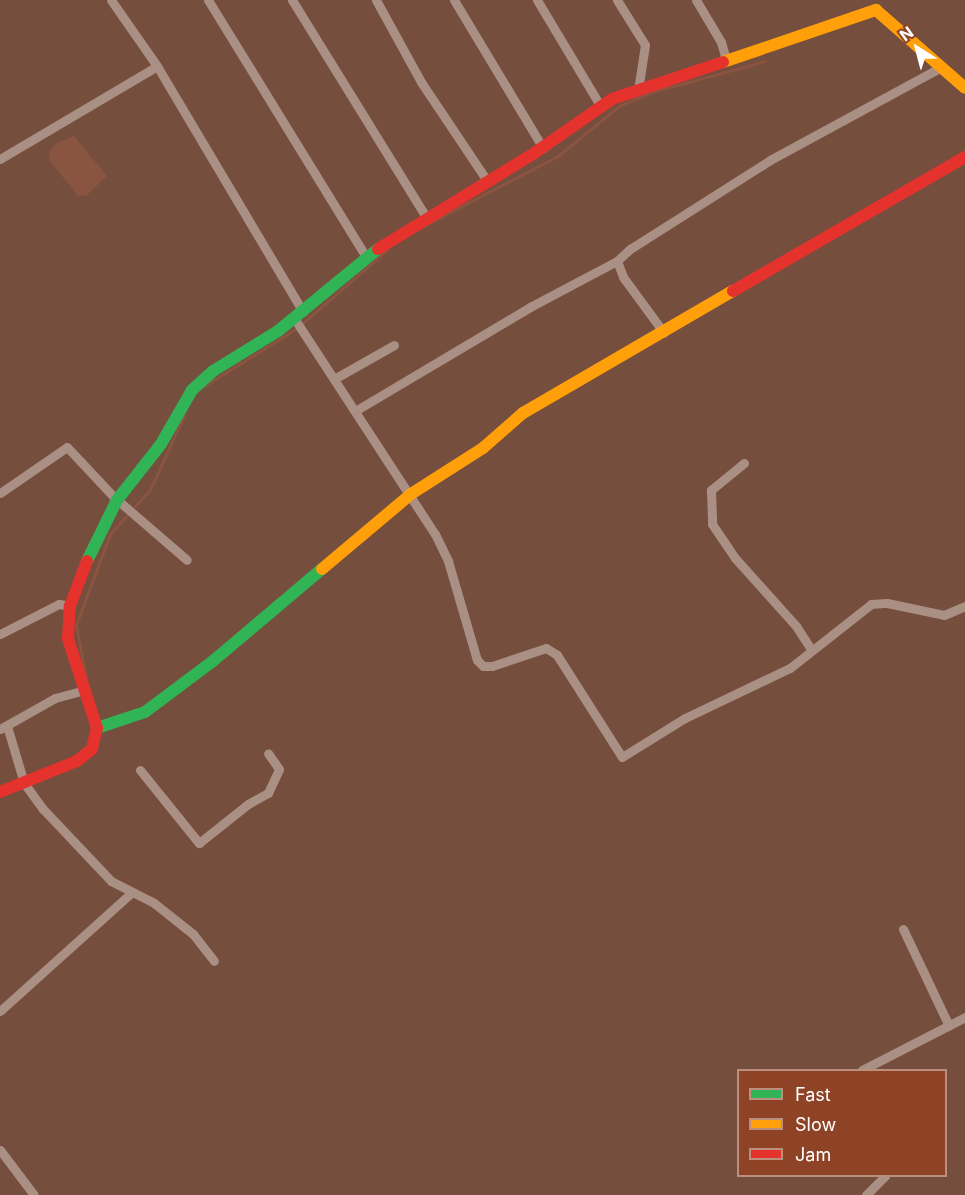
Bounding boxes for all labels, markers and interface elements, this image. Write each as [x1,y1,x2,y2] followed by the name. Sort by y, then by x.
[887,18,947,78] north arrow
[896,22,917,45] text: N
[737,1069,947,1177] legend
[795,1084,831,1105] text: Fast
[795,1114,836,1135] text: Slow
[795,1144,831,1165] text: Jam

